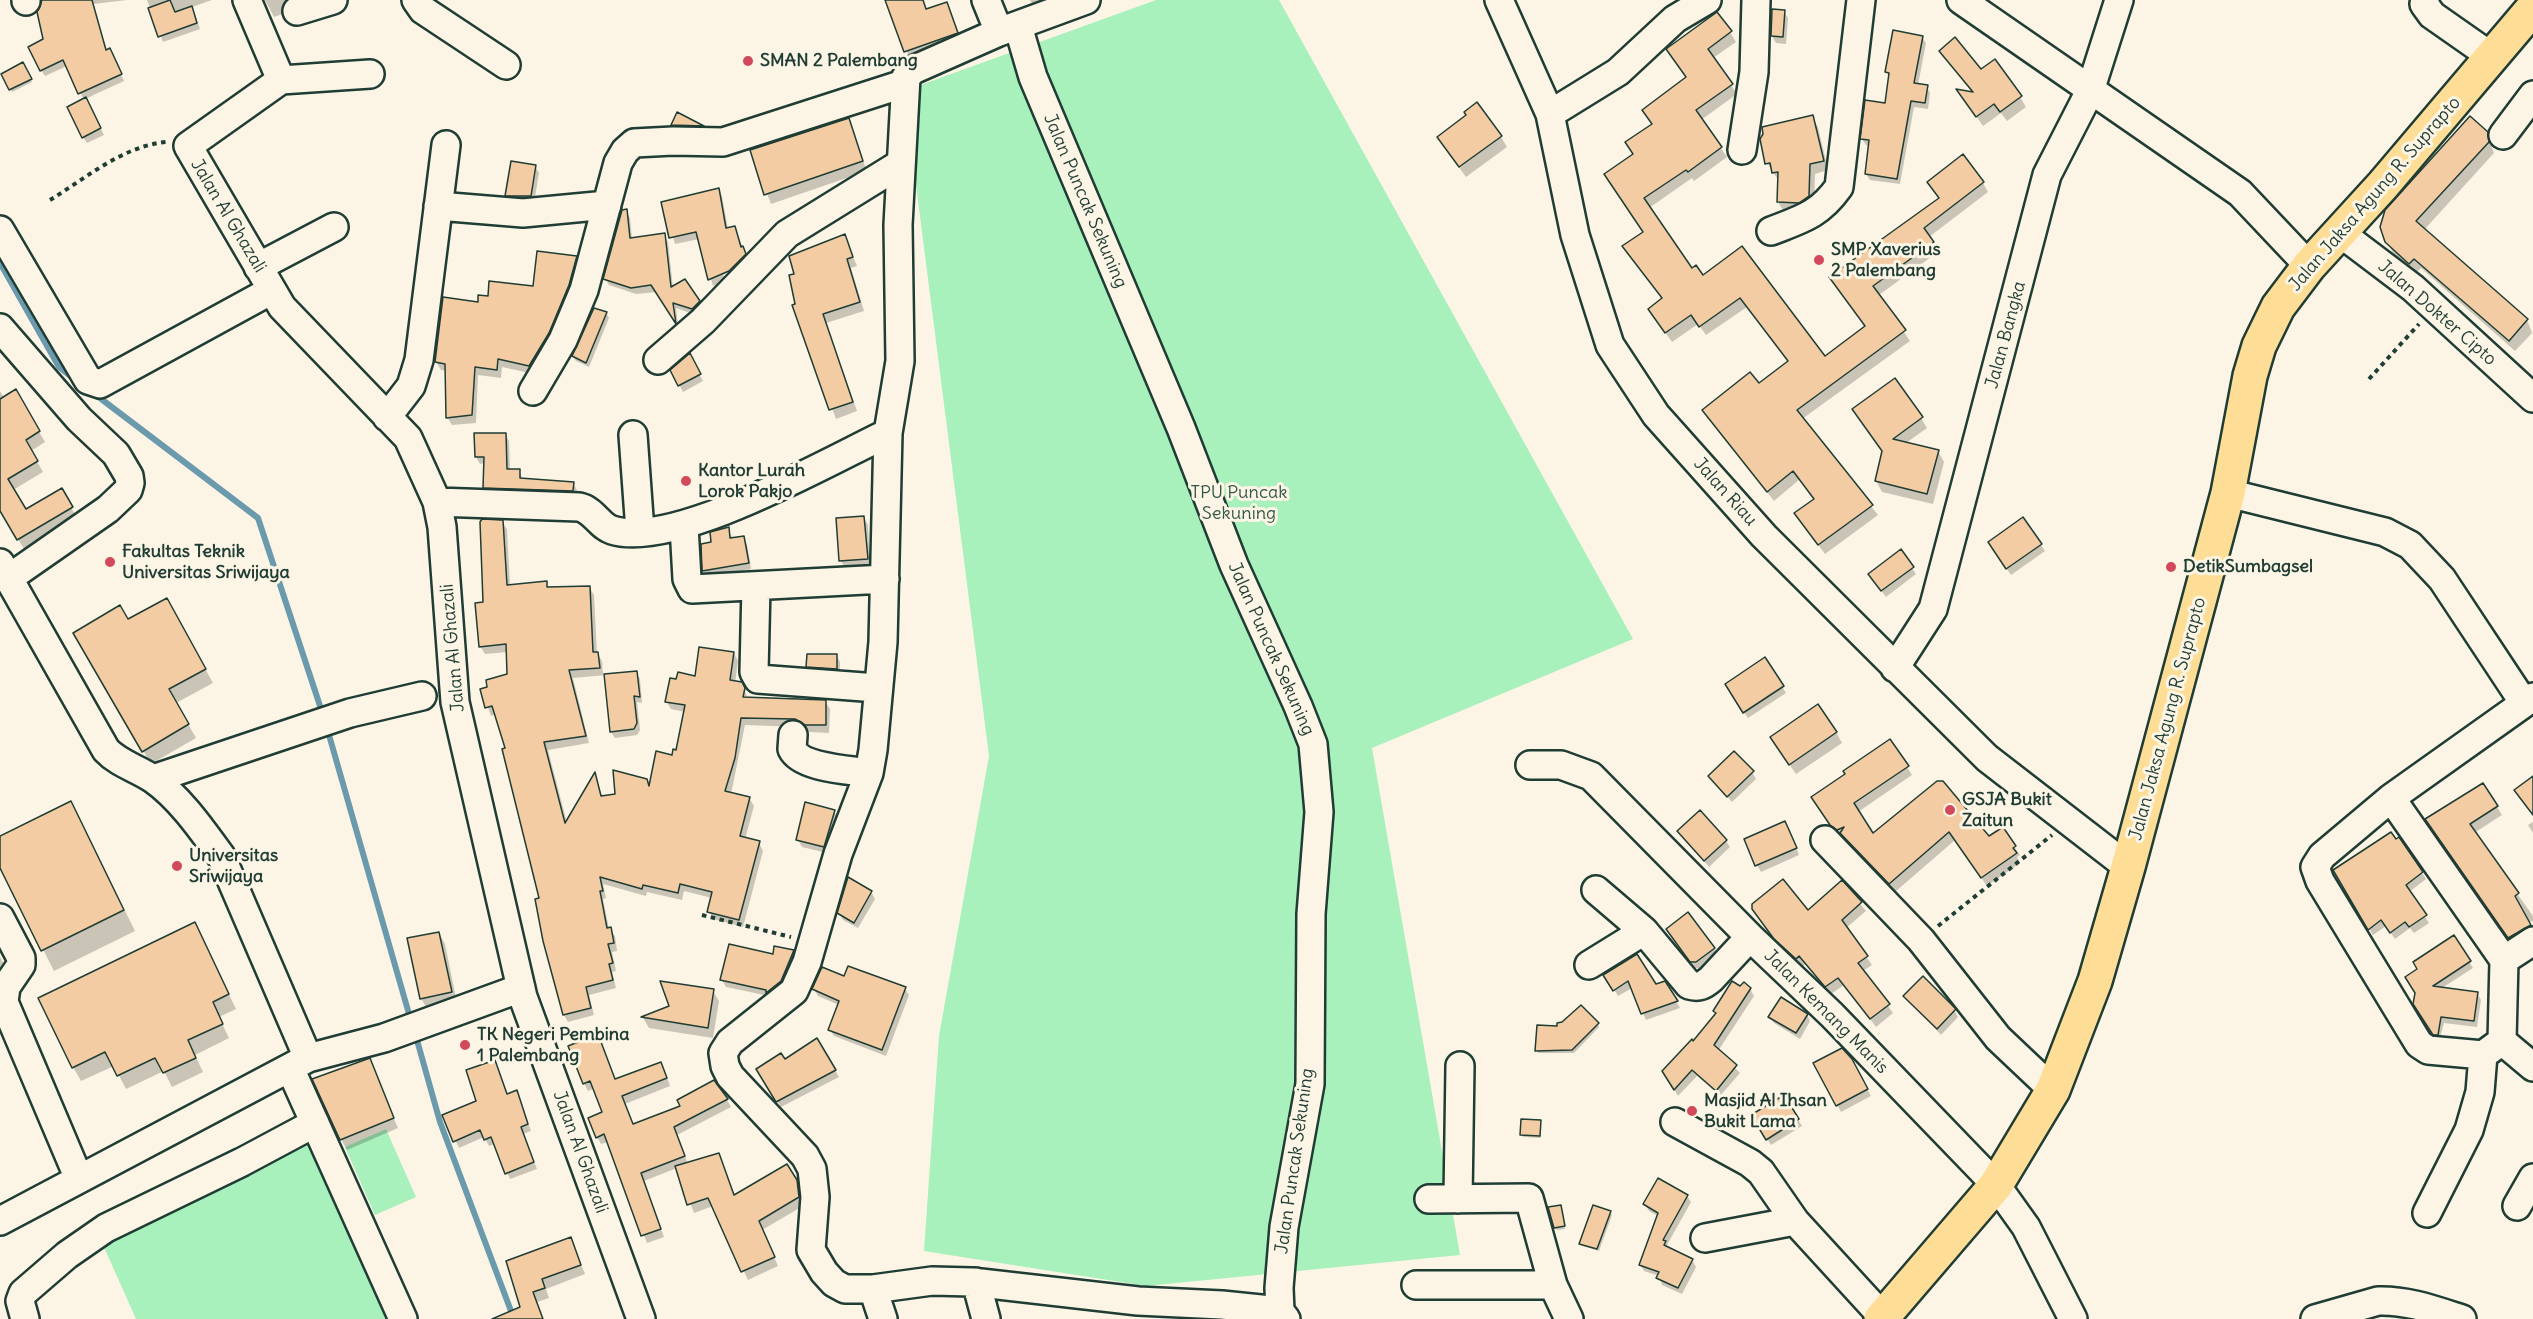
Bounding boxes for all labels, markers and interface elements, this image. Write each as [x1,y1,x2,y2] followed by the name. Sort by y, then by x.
[760,50,918,72] place label: SMAN 2 Palembang
[741,54,755,68] marker: SMAN 2 Palembang
[2285,92,2465,296] street label: Jalan Jaksa Agung R. Suprapto
[1038,111,1132,291] street label: Jalan Puncak Sekuning
[186,155,270,277] street label: Jalan Al Ghazali
[1831,239,1941,282] place label: SMP Xaverius 2 Palembang
[1812,253,1826,267] marker: SMP Xaverius 2 Palembang
[2373,256,2501,370] street label: Jalan Dokter Cipto
[1981,279,2031,391] street label: Jalan Bangka
[1689,453,1761,531] street label: Jalan Riau
[698,460,805,502] place label: Kantor Lurah Lorok Pakjo
[679,474,693,488] marker: Kantor Lurah Lorok Pakjo
[1190,482,1288,524] park label: TPU Puncak Sekuning
[122,541,290,584] place label: Fakultas Teknik Universitas Sriwijaya
[103,555,117,569] marker: Fakultas Teknik Universitas Sriwijaya
[2183,556,2313,578] place label: DetikSumbagsel
[1223,559,1319,739] street label: Jalan Puncak Sekuning
[2164,560,2178,574] marker: DetikSumbagsel
[437,583,469,713] street label: Jalan Al Ghazali
[2125,595,2211,843] street label: Jalan Jaksa Agung R. Suprapto
[1962,789,2052,832] place label: GSJA Bukit Zaitun
[1943,803,1957,817] marker: GSJA Bukit Zaitun
[189,845,278,888] place label: Universitas Sriwijaya
[170,859,184,873] marker: Universitas Sriwijaya
[1759,945,1893,1079] street label: Jalan Kemang Manis
[477,1024,630,1066] place label: TK Negeri Pembina 1 Palembang
[458,1038,472,1052] marker: TK Negeri Pembina 1 Palembang
[1271,1067,1319,1255] street label: Jalan Puncak Sekuning
[548,1088,612,1216] street label: Jalan Al Ghazali
[1704,1090,1827,1132] place label: Masjid Al Ihsan Bukit Lama
[1685,1104,1699,1118] marker: Masjid Al Ihsan Bukit Lama

